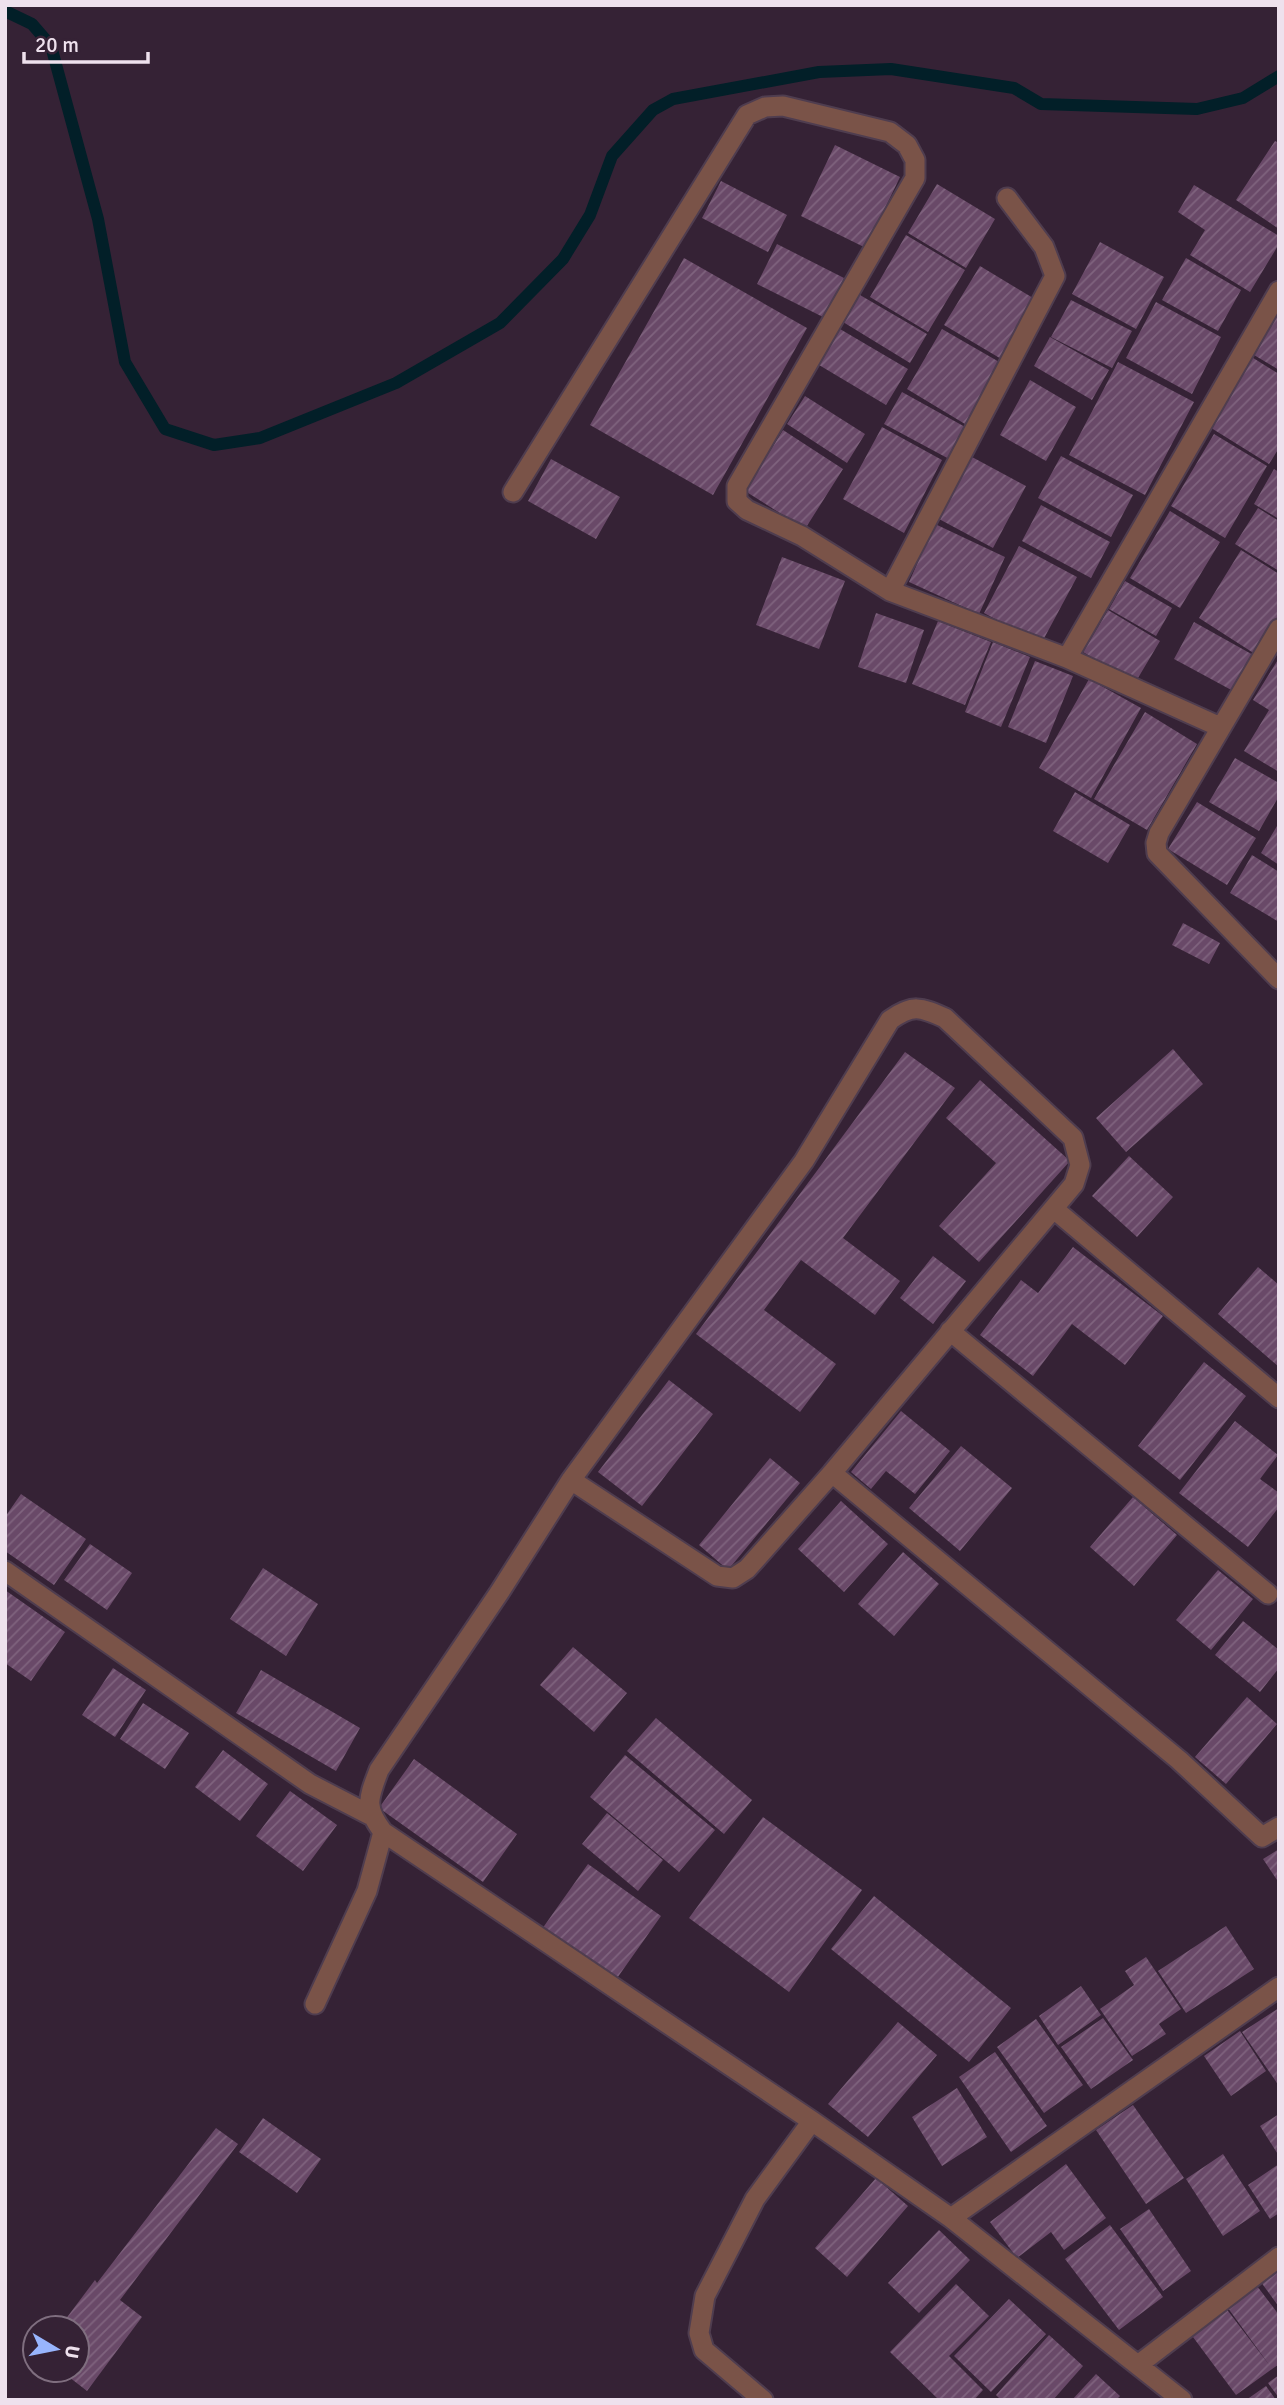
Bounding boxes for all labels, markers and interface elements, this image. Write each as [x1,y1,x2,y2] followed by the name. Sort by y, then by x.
[24,21,149,65] scale bar
[35,32,79,58] text: 20 m
[21,2314,91,2384] north arrow
[59,2343,85,2360] text: U

